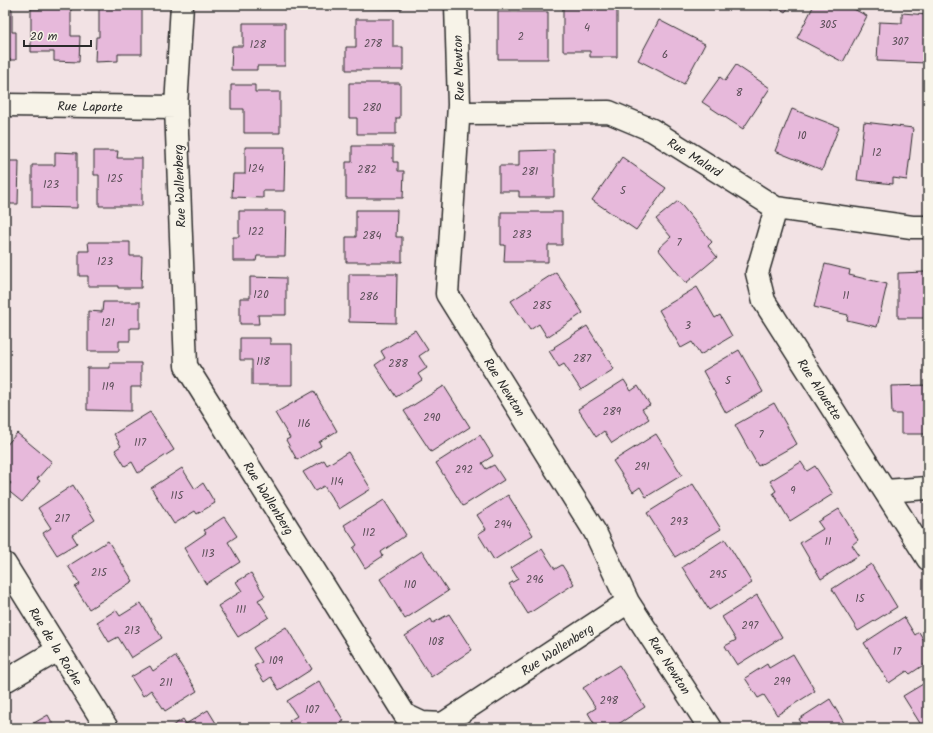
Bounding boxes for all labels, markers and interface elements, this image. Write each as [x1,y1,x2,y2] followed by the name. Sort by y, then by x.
[819,16,838,34] house number: 305
[584,19,590,37] house number: 4
[24,22,91,48] scale bar
[30,27,58,46] text: 20 m
[518,28,524,46] house number: 2
[892,33,909,51] house number: 307
[448,34,471,101] street label: Rue Newton
[364,35,382,53] house number: 278
[250,36,267,54] house number: 128
[662,46,668,64] house number: 6
[736,84,743,102] house number: 8
[57,96,123,119] street label: Rue Laporte
[363,99,382,117] house number: 280
[798,127,807,145] house number: 10
[663,133,726,184] street label: Rue Malard
[169,144,192,228] street label: Rue Wallenberg
[872,144,882,162] house number: 12
[248,160,264,178] house number: 124
[357,161,377,179] house number: 282
[522,163,538,181] house number: 281
[107,170,124,188] house number: 125
[43,176,59,194] house number: 123
[620,182,627,200] house number: 5
[248,223,264,241] house number: 122
[512,226,532,244] house number: 283
[362,227,382,245] house number: 284
[676,234,682,252] house number: 7
[97,253,113,271] house number: 123
[253,286,269,304] house number: 120
[843,287,849,305] house number: 11
[359,288,379,306] house number: 286
[533,297,553,315] house number: 285
[101,314,115,332] house number: 121
[685,317,691,335] house number: 3
[573,350,592,368] house number: 287
[256,353,270,371] house number: 118
[477,354,530,421] street label: Rue Newton
[388,355,408,373] house number: 288
[791,355,847,425] street label: Rue Alouette
[725,372,732,390] house number: 5
[102,378,115,396] house number: 119
[603,403,622,421] house number: 289
[423,409,441,427] house number: 290
[297,415,311,433] house number: 116
[758,426,764,444] house number: 7
[134,434,147,452] house number: 117
[237,458,299,540] street label: Rue Wallenberg
[634,458,650,476] house number: 291
[455,461,473,479] house number: 292
[331,473,343,491] house number: 114
[790,482,796,500] house number: 9
[171,487,184,505] house number: 115
[55,510,70,528] house number: 217
[670,513,688,531] house number: 293
[494,516,512,534] house number: 294
[362,524,376,542] house number: 112
[825,533,831,551] house number: 11
[201,545,215,563] house number: 113
[91,564,108,582] house number: 215
[709,566,728,584] house number: 295
[526,571,544,589] house number: 296
[404,576,417,594] house number: 110
[855,590,866,608] house number: 15
[236,601,246,619] house number: 111
[22,603,87,690] street label: Rue de la Roche
[742,617,759,635] house number: 297
[517,619,599,682] street label: Rue Wallenberg
[124,622,140,640] house number: 213
[642,632,696,699] street label: Rue Newton
[428,633,444,651] house number: 108
[893,643,902,661] house number: 17
[269,652,284,670] house number: 109
[773,673,791,691] house number: 299
[159,674,173,692] house number: 211
[600,692,619,710] house number: 298
[305,701,320,719] house number: 107

